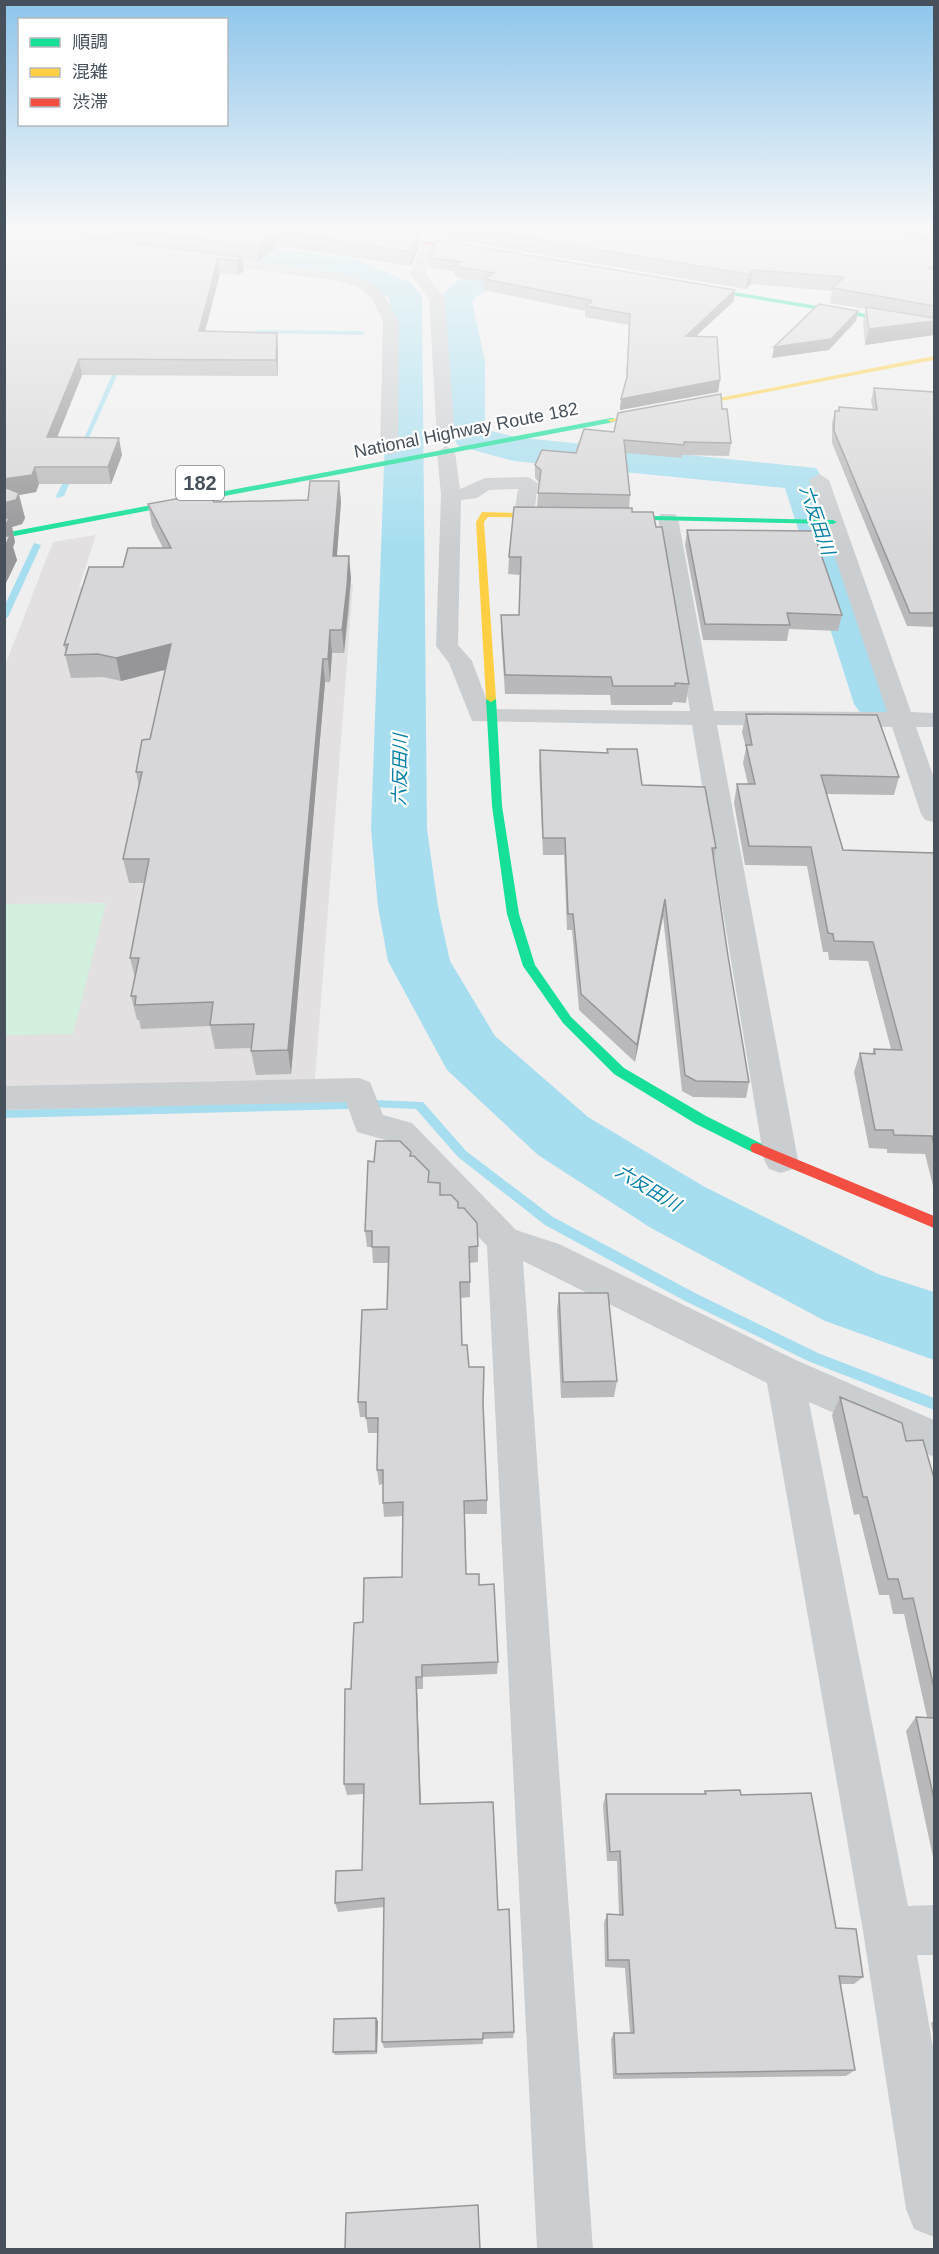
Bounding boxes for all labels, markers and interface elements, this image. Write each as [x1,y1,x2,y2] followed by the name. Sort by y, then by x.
[18,18,228,126] legend
[72,32,108,52] text: 順調
[72,62,108,82] text: 混雑
[72,92,108,112] text: 渋滞
[352,398,580,462] street label: National Highway Route 182
[176,466,224,500] road number: 182
[796,483,839,559] water label: 六反田川
[389,732,411,806] water label: 六反田川
[612,1161,686,1216] water label: 六反田川

